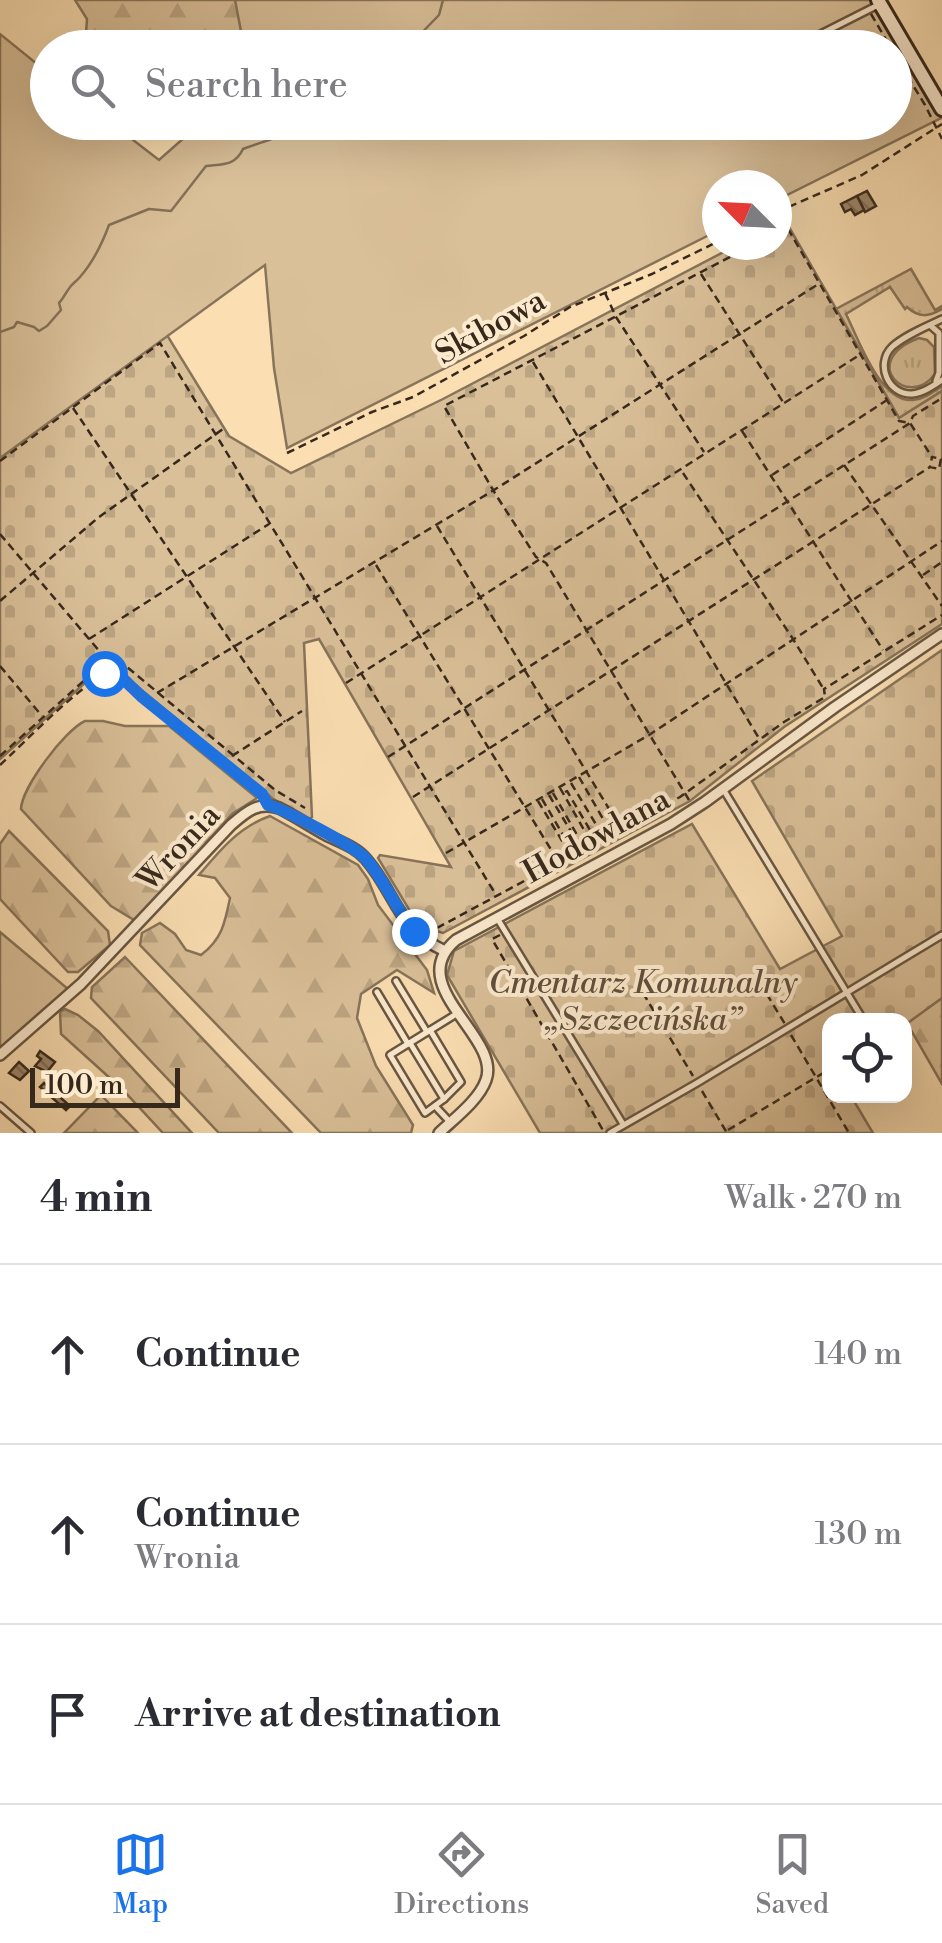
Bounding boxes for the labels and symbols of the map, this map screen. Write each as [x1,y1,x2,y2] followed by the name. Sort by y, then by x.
[702,170,792,260] north arrow
[428,280,553,373] street label: Skibowa
[82,651,128,697] route start
[516,779,678,893] street label: Hodowlana
[128,795,230,900] street label: Wronia
[392,909,438,955] route end
[489,963,799,1040] park label: Cmentarz Komunalny „Szczecińska”
[30,1063,180,1108] scale bar

